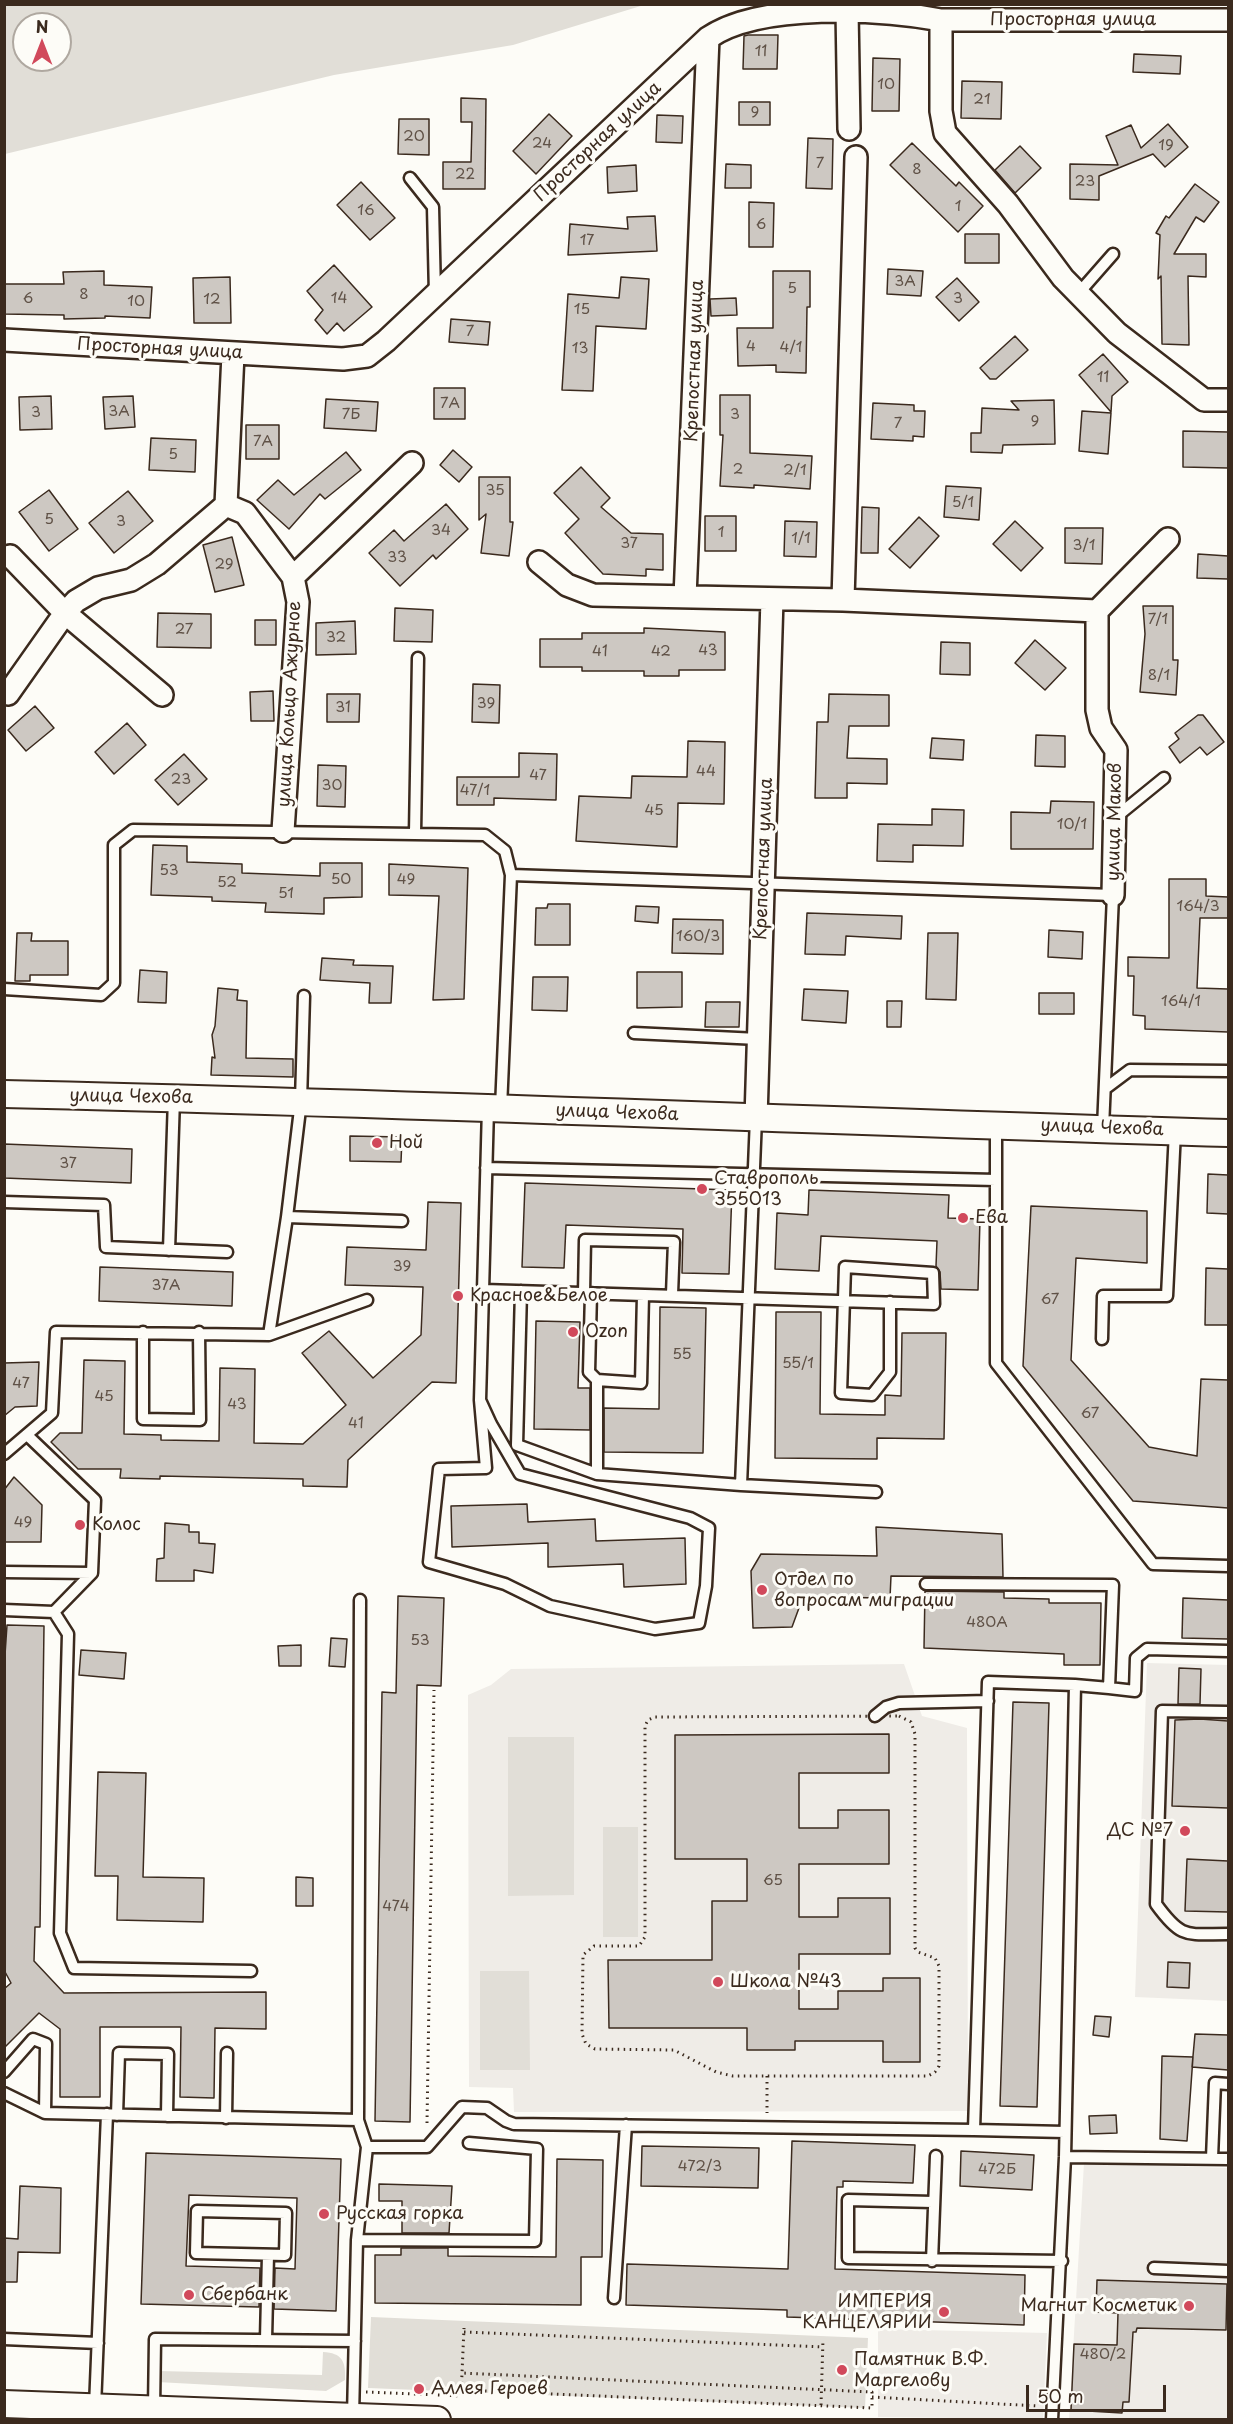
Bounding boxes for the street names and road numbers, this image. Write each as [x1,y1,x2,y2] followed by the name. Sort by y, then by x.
[990,9,1156,31] street label: Просторная улица
[530,77,666,207] street label: Просторная улица
[681,279,709,443] street label: Крепостная улица
[77,334,243,364] street label: Просторная улица
[274,600,306,808] street label: улица Кольцо Ажурное
[1103,763,1127,881] street label: улица Маков
[750,777,778,941] street label: Крепостная улица
[69,1085,193,1109] street label: улица Чехова
[555,1100,679,1126] street label: улица Чехова
[1040,1115,1164,1141] street label: улица Чехова

